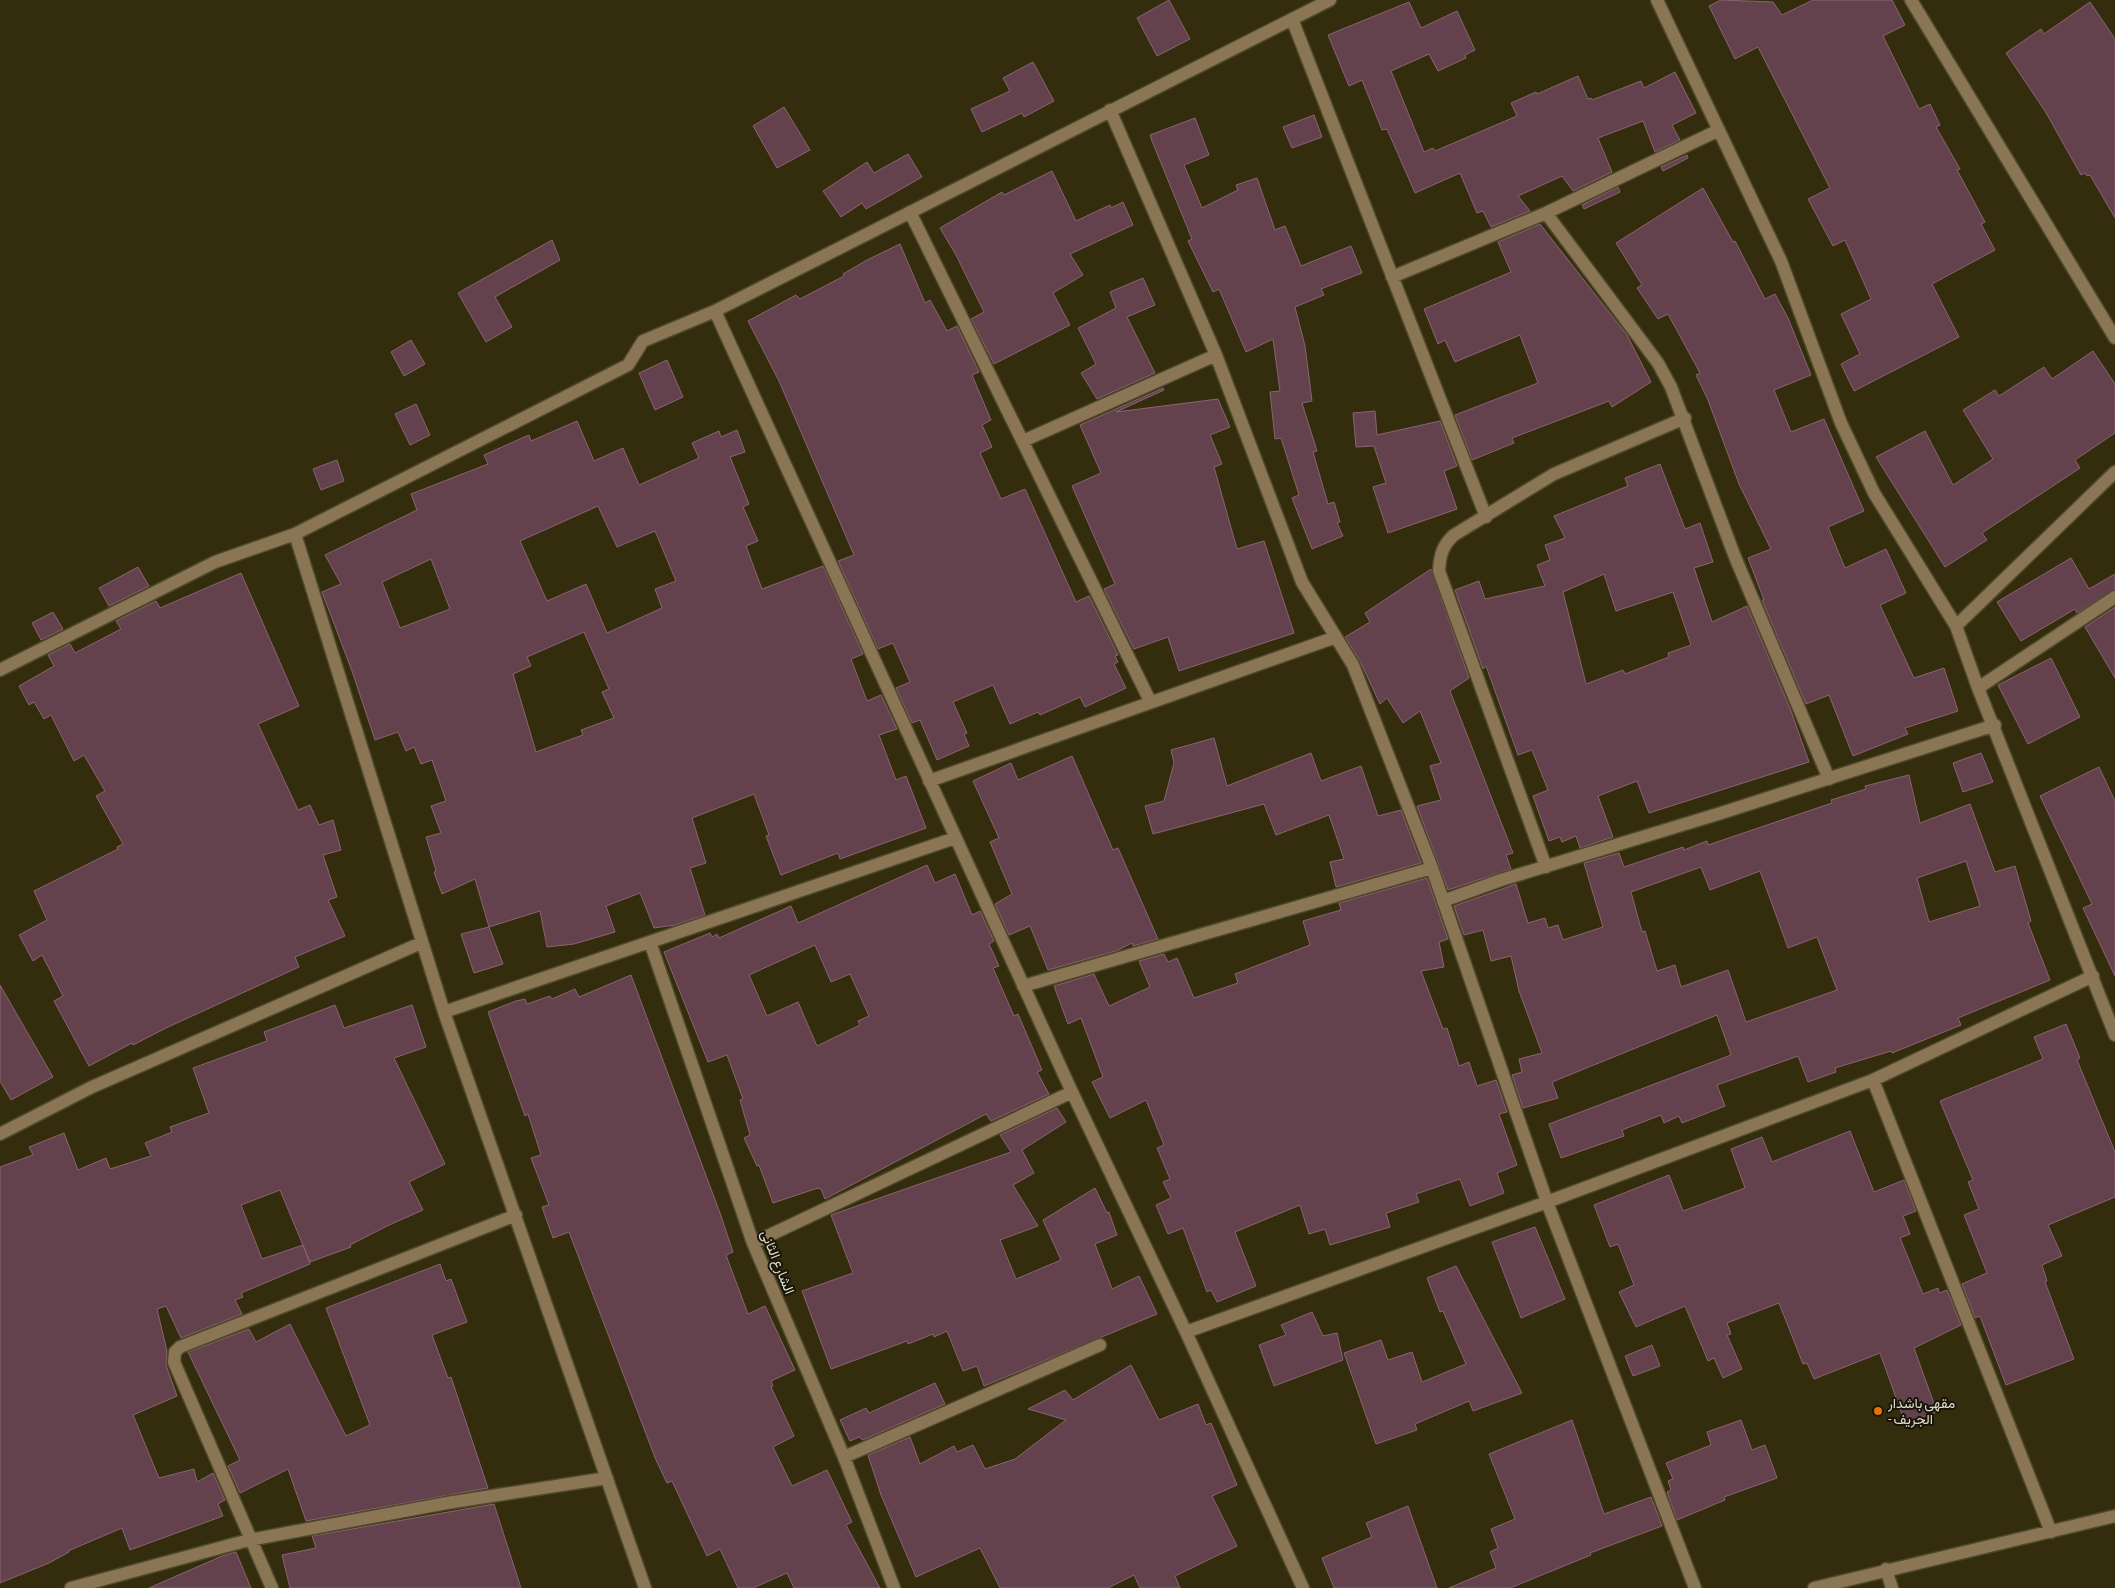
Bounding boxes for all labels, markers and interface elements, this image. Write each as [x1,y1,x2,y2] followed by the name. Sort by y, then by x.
[755,1228,798,1297] street label: الشارع الثانى
[1887,1395,1955,1428] place label: مقهى باشدار - الجريف
[1872,1405,1884,1417] marker: مقهى باشدار - الجريف

